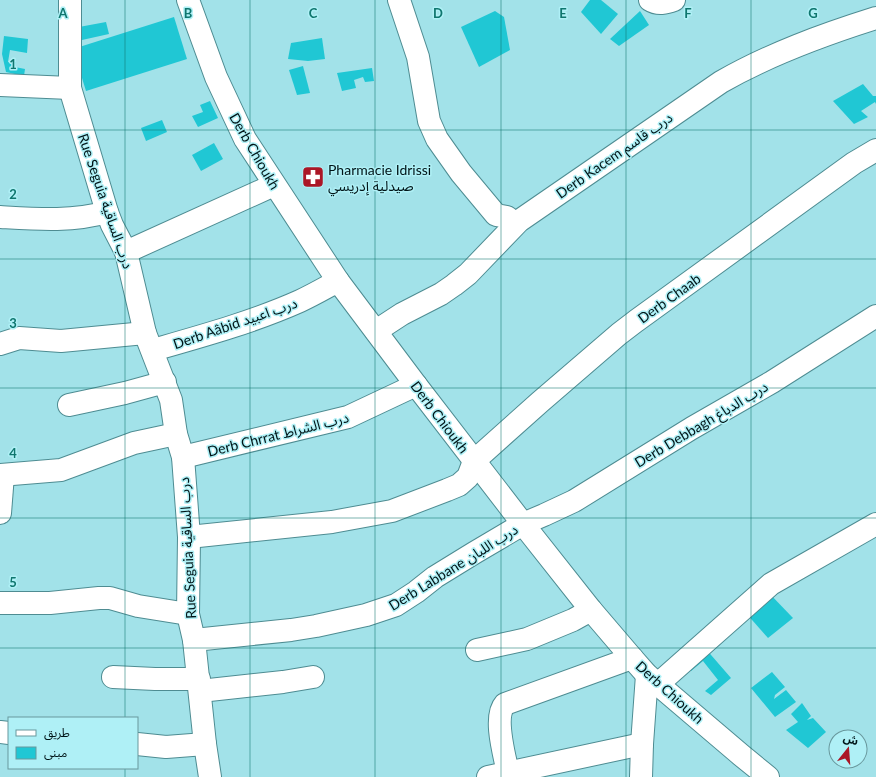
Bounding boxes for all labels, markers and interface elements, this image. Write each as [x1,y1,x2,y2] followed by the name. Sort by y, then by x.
[57,5,68,21] text: A
[184,5,193,21] text: B
[309,5,318,21] text: C
[433,5,443,21] text: D
[559,5,567,21] text: E
[684,5,692,21] text: F
[808,5,818,21] text: G
[9,56,17,72] text: 1
[553,108,677,204] street label: Derb Kacem درب قاسم
[226,110,284,192] street label: Derb Chioukh
[74,131,137,271] street label: Rue Seguia درب الساقية
[328,161,431,197] place label: Pharmacie Idrissi صيدلية إدريسي
[300,164,326,190] pharmacy icon: Pharmacie Idrissi صيدلية إدريسي
[9,186,17,202] text: 2
[634,269,704,326] street label: Derb Chaab
[171,294,300,353] street label: Derb Aâbid درب اعبيد
[9,315,17,331] text: 3
[631,377,773,473] street label: Derb Debbagh درب الدباغ
[407,378,473,456] street label: Derb Chioukh
[206,408,351,461] street label: Derb Chrrat درب الشراط
[9,445,17,461] text: 4
[175,476,200,619] street label: Rue Seguia درب الساقية
[385,520,521,615] street label: Derb Labbane درب اللبان
[9,574,17,590] text: 5
[632,657,708,727] street label: Derb Chioukh
[8,717,138,769] legend
[44,725,70,741] text: طريق
[828,729,868,769] north arrow
[842,731,860,748] text: ش
[44,745,67,760] text: مبنى

